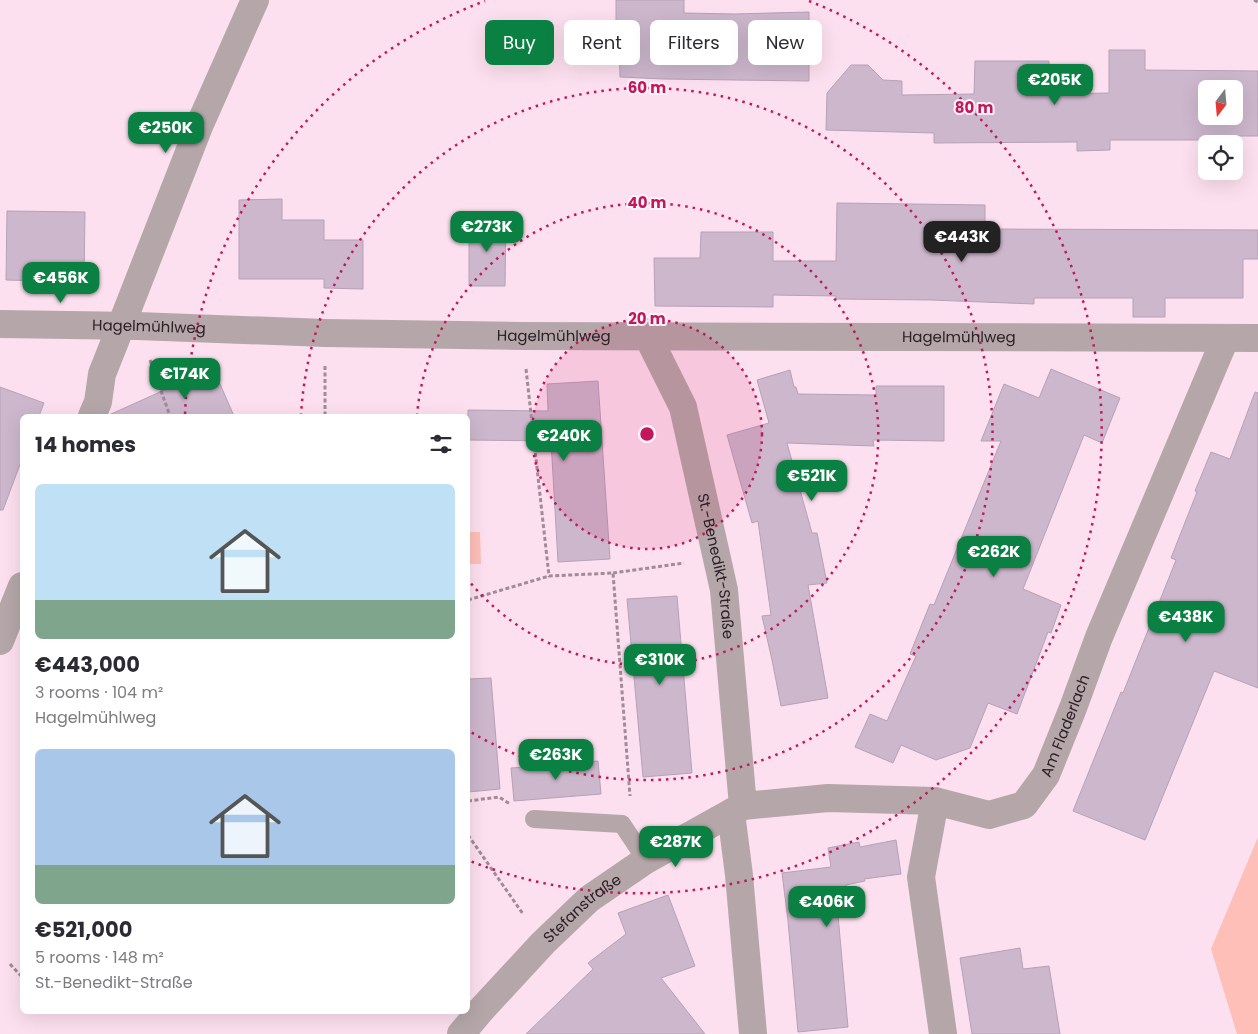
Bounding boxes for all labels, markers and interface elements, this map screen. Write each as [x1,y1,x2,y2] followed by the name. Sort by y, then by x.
[485,20,554,65] chip: Buy
[564,20,640,65] chip: Rent
[650,20,738,65] chip: Filters
[748,20,822,65] chip: New
[1020,64,1090,106] pin: €205K
[1028,68,1082,91] text: €205K
[628,77,666,98] text: 60 m
[1198,80,1242,125] north arrow
[1198,80,1243,180] map controls
[955,97,993,118] text: 80 m
[131,112,201,154] pin: €250K
[139,116,193,139] text: €250K
[1198,135,1243,180] button: locate
[627,192,667,213] text: 40 m
[452,210,522,253] pin: €273K
[461,215,513,238] text: €273K
[927,220,997,263] pin: €443K
[934,225,990,248] text: €443K
[26,262,96,304] pin: €456K
[33,266,89,289] text: €456K
[628,308,666,329] text: 20 m
[92,314,206,339] street label: Hagelmühlweg
[497,325,611,346] street label: Hagelmühlweg
[902,326,1016,347] street label: Hagelmühlweg
[150,358,220,400] pin: €174K
[160,362,210,385] text: €174K
[529,420,599,462] pin: €240K
[537,424,591,447] text: €240K
[638,425,656,443] centre of rings
[35,430,136,459] text: 14 homes
[427,430,455,458] icon: filters
[777,460,847,502] pin: €521K
[787,464,837,487] text: €521K
[693,491,739,640] street label: St.-Benedikt-Straße
[200,516,290,606] icon: home
[959,536,1029,578] pin: €262K
[968,540,1020,563] text: €262K
[1151,600,1221,643] pin: €438K
[1159,605,1213,628] text: €438K
[625,644,695,686] pin: €310K
[635,648,685,671] text: €310K
[35,650,140,679] text: €443,000
[1035,671,1094,780] street label: Am Fladerlach
[35,681,163,704] text: 3 rooms · 104 m²
[35,706,156,729] text: Hagelmühlweg
[521,738,591,781] pin: €263K
[530,743,582,766] text: €263K
[200,781,290,871] icon: home
[641,826,711,868] pin: €287K
[650,830,702,853] text: €287K
[538,869,625,947] street label: Stefanstraße
[792,886,862,928] pin: €406K
[799,890,855,913] text: €406K
[35,915,132,944] text: €521,000
[35,946,164,969] text: 5 rooms · 148 m²
[35,971,193,994] text: St.-Benedikt-Straße

